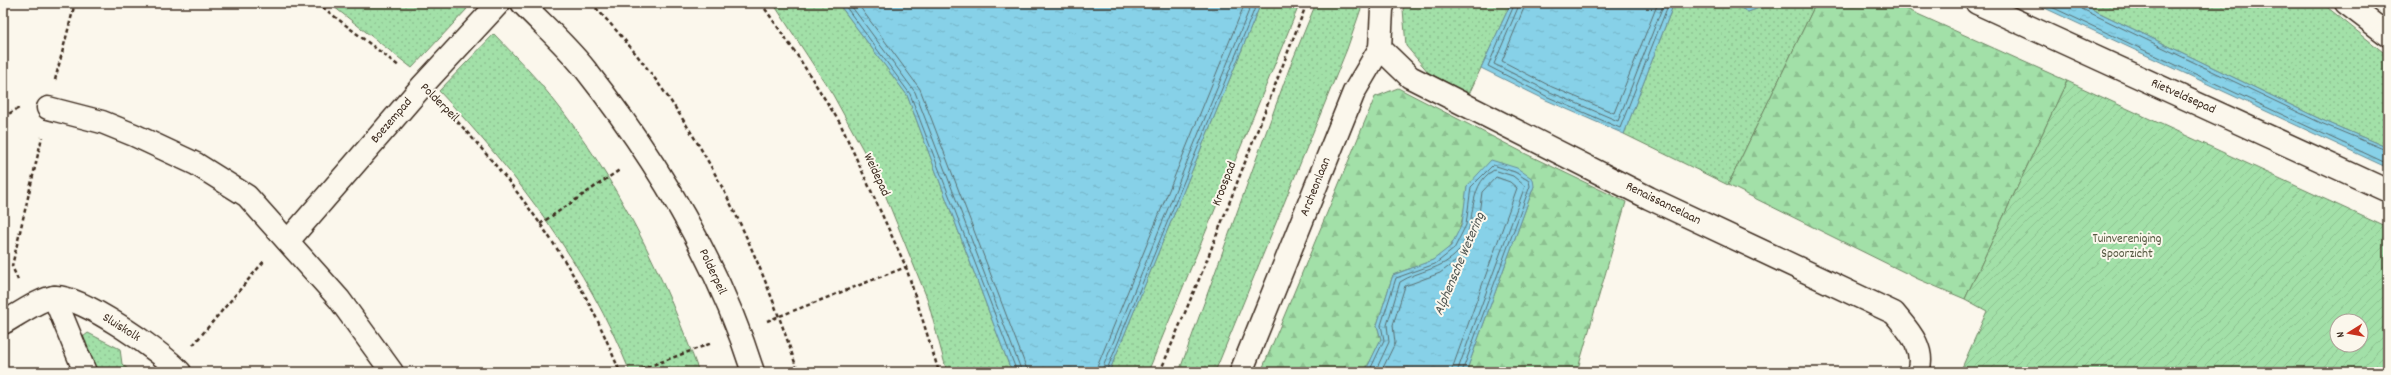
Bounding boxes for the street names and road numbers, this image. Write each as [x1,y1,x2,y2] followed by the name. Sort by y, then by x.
[2148,74,2218,120] street label: Rietveldsepad
[415,79,463,127] street label: Polderpeil
[367,94,417,148] street label: Boezempad
[858,150,894,200] street label: Weidepad
[1296,155,1336,219] street label: Archeonlaan
[1208,159,1242,209] street label: Kroospad
[1622,178,1704,230] street label: Renaissancelaan
[693,246,731,298] street label: Polderpeil
[98,309,144,347] street label: Sluiskolk

